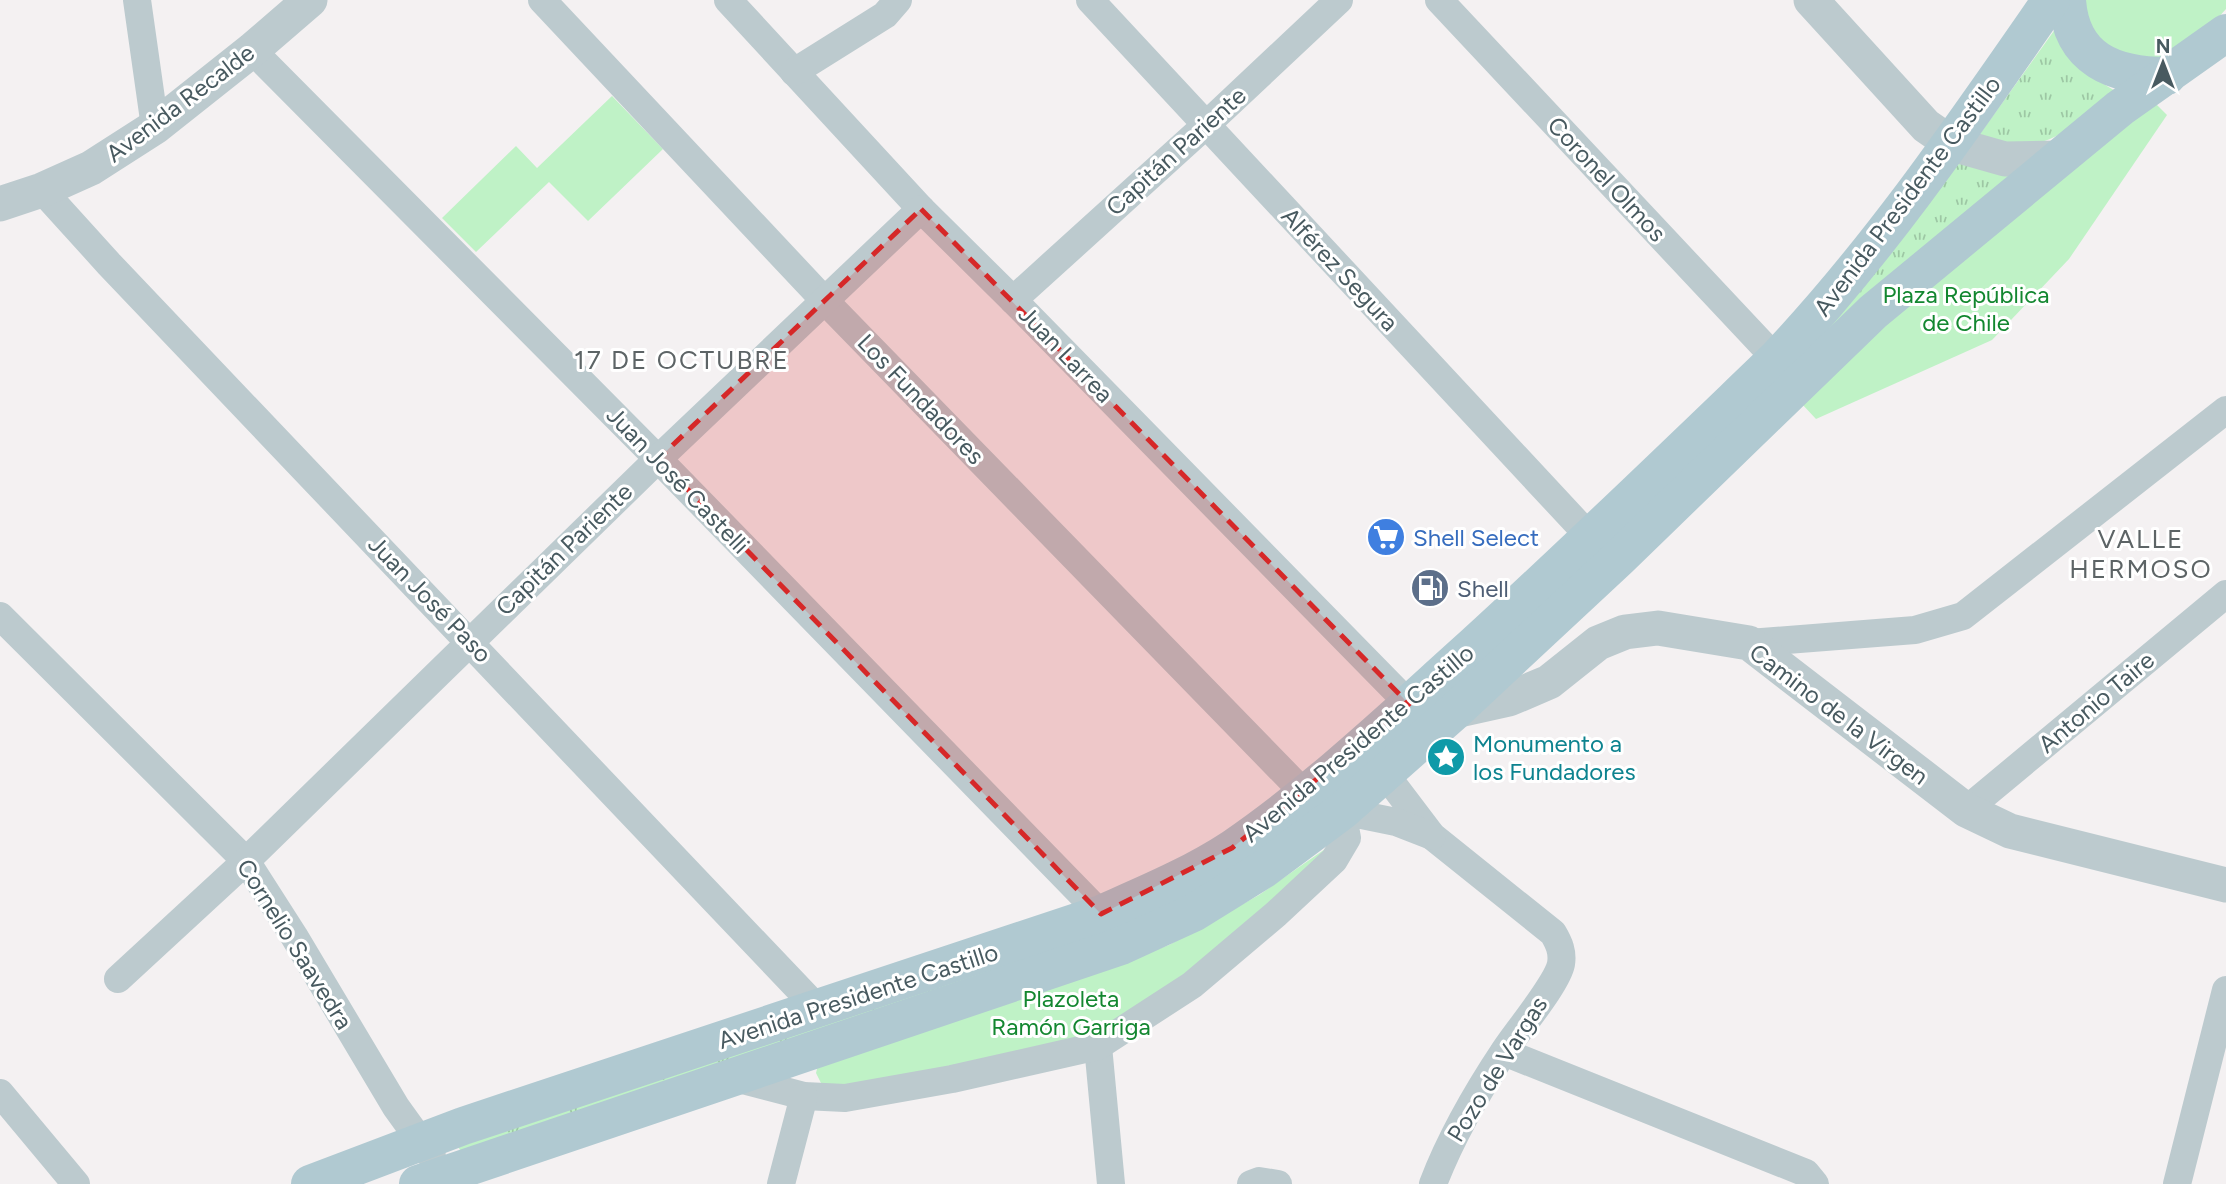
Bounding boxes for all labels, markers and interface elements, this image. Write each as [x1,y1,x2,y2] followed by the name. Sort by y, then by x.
[2128,28,2198,98] north arrow
[2156,35,2170,58] text: N
[100,38,260,168] street label: Avenida Recalde
[1807,70,2007,322] street label: Avenida Presidente Castillo
[1100,81,1252,221] street label: Capitán Pariente
[1542,110,1672,248] street label: Coronel Olmos
[1276,201,1404,337] street label: Alférez Segura
[1882,280,2050,337] park label: Plaza República de Chile
[1013,299,1119,409] street label: Juan Larrea
[852,328,990,470] street label: Los Fundadores
[574,344,790,376] district label: 17 DE OCTUBRE
[601,401,755,559] street label: Juan José Castelli
[490,477,638,621] street label: Capitán Pariente
[1365,516,1407,558] supermarket icon: Shell Select
[1413,523,1539,552] place label: Shell Select
[2069,523,2213,585] district label: VALLE HERMOSO
[362,530,498,668] street label: Juan José Paso
[1409,567,1451,609] fuel station icon: Shell
[1457,574,1509,603] place label: Shell
[1744,637,1934,791] street label: Camino de la Virgen
[1237,638,1479,848] street label: Avenida Presidente Castillo
[2032,645,2160,759] street label: Antonio Taire
[1473,729,1636,786] place label: Monumento a los Fundadores
[1425,736,1467,778] place icon: Monumento a los Fundadores
[231,854,359,1034] street label: Cornelio Saavedra
[714,937,1002,1055] street label: Avenida Presidente Castillo
[991,984,1151,1041] park label: Plazoleta Ramón Garriga
[1441,991,1553,1147] street label: Pozo de Vargas

